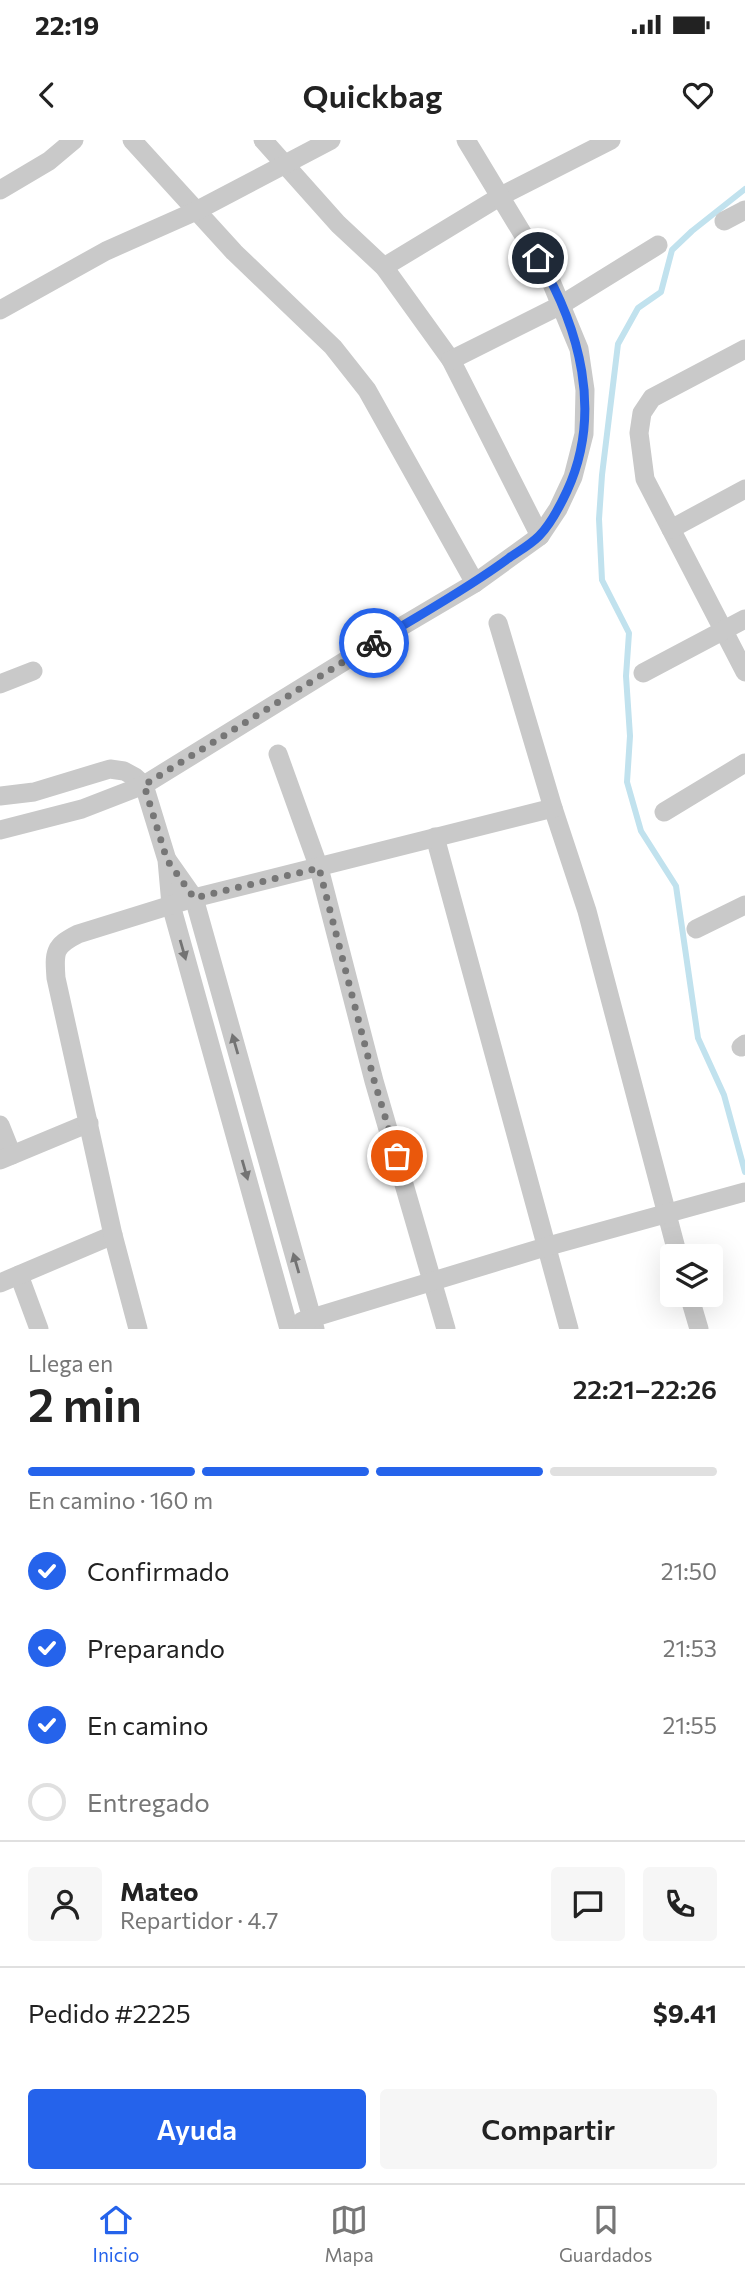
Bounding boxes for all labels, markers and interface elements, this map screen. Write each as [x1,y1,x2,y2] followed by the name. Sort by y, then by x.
[35,9,99,40] text: 22:19
[303,75,442,115] text: Quickbag
[28,76,66,114] icon: back
[679,76,717,114] icon: heart
[508,228,568,288] pin
[519,239,557,277] icon: home
[339,608,409,678] courier
[355,624,393,662] icon: bike
[179,940,189,961] one-way arrow
[229,1033,239,1054] one-way arrow
[367,1126,427,1186] pin
[378,1137,416,1175] icon: bag
[240,1159,250,1180] one-way arrow
[660,1244,723,1307] map controls
[660,1244,723,1307] button: layers
[291,1252,301,1273] one-way arrow
[28,1349,113,1377] text: Llega en
[573,1373,717,1404] text: 22:21–22:26
[28,1375,142,1431] text: 2 min
[28,1486,213,1514] text: En camino · 160 m
[28,1552,66,1590] icon: check
[87,1555,229,1586] text: Confirmado
[661,1557,717,1585] text: 21:50
[28,1629,66,1667] icon: check
[87,1632,225,1663] text: Preparando
[663,1634,717,1662] text: 21:53
[28,1706,66,1744] icon: check
[87,1709,209,1740] text: En camino
[663,1711,717,1739] text: 21:55
[87,1786,210,1817] text: Entregado
[28,1867,102,1941] button: person
[551,1867,625,1941] button: chat
[643,1867,717,1941] button: phone
[120,1875,199,1906] text: Mateo
[120,1906,278,1934] text: Repartidor · 4.7
[28,1997,191,2028] text: Pedido #2225
[653,1997,717,2028] text: $9.41
[28,2089,366,2169] button: Ayuda
[380,2089,717,2169] button: Compartir
[93,2201,139,2266] tab: Inicio
[325,2201,374,2266] tab: Mapa
[559,2201,652,2266] tab: Guardados

